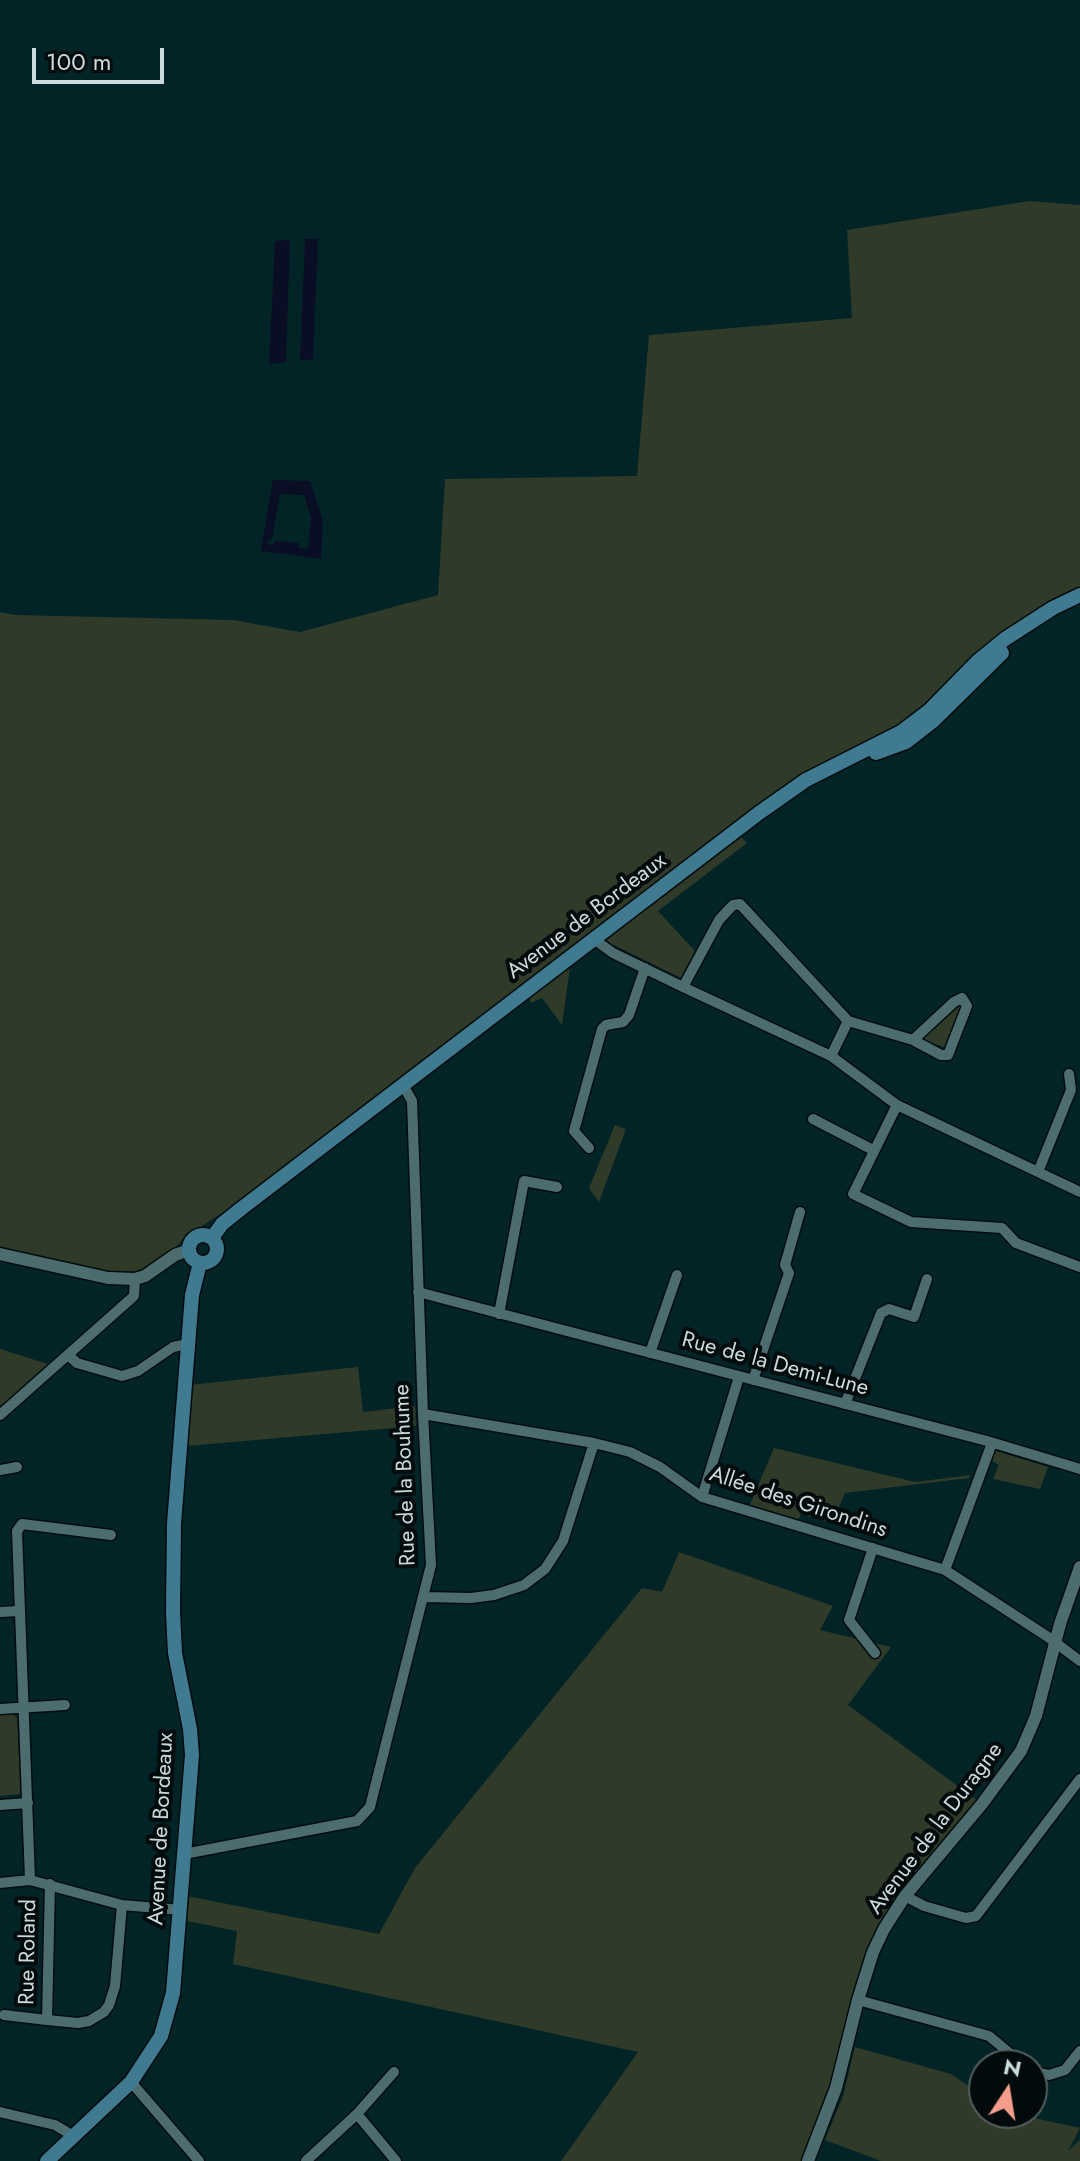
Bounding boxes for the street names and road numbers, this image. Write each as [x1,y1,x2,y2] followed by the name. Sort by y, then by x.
[502,848,672,986] street label: Avenue de Bordeaux
[679,1327,871,1403] street label: Rue de la Demi-Lune
[390,1384,422,1566] street label: Rue de la Bouhume
[706,1462,890,1544] street label: Allée des Girondins
[144,1732,180,1926] street label: Avenue de Bordeaux
[863,1738,1009,1920] street label: Avenue de la Duragne
[15,1899,43,2005] street label: Rue Roland

